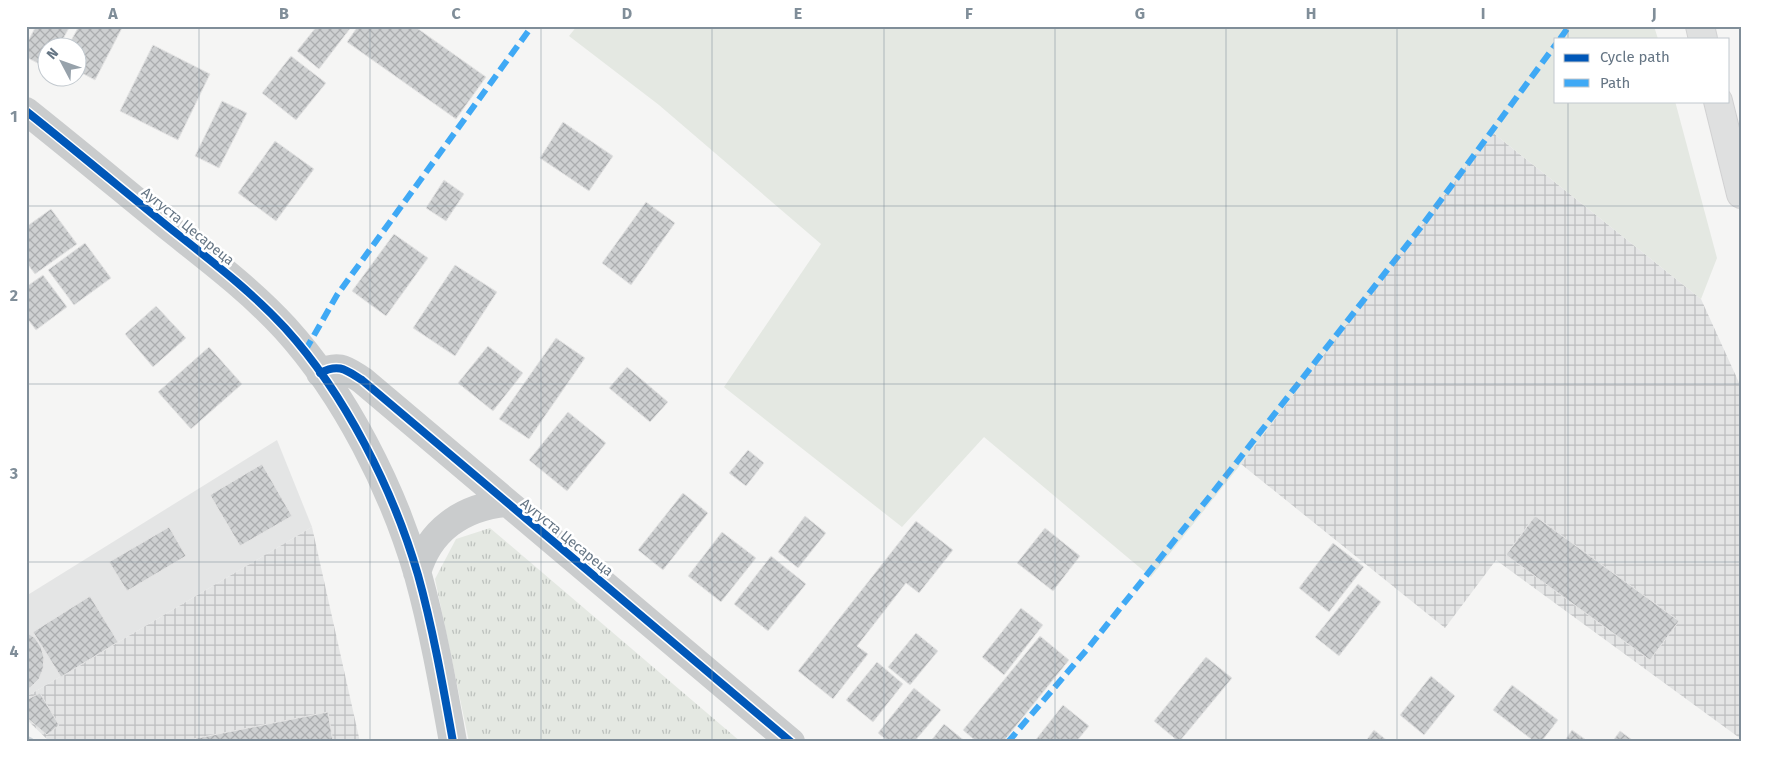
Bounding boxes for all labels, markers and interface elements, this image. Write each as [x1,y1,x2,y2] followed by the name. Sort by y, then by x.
[107,4,118,23] text: A
[279,4,289,23] text: B
[451,4,461,23] text: C
[622,4,632,23] text: D
[794,4,802,23] text: E
[965,4,973,23] text: F
[1135,4,1145,23] text: G
[1306,4,1316,23] text: H
[1481,4,1485,23] text: I
[1650,4,1657,23] text: J
[38,38,88,88] north arrow
[1554,38,1730,102] legend
[43,45,62,63] text: N
[1600,48,1670,66] text: Cycle path
[1600,74,1630,92] text: Path
[10,107,18,126] text: 1
[138,184,237,269] street label: Аугуста Цесареца
[10,286,18,305] text: 2
[9,464,18,483] text: 3
[517,495,616,580] street label: Аугуста Цесареца
[9,642,19,661] text: 4

